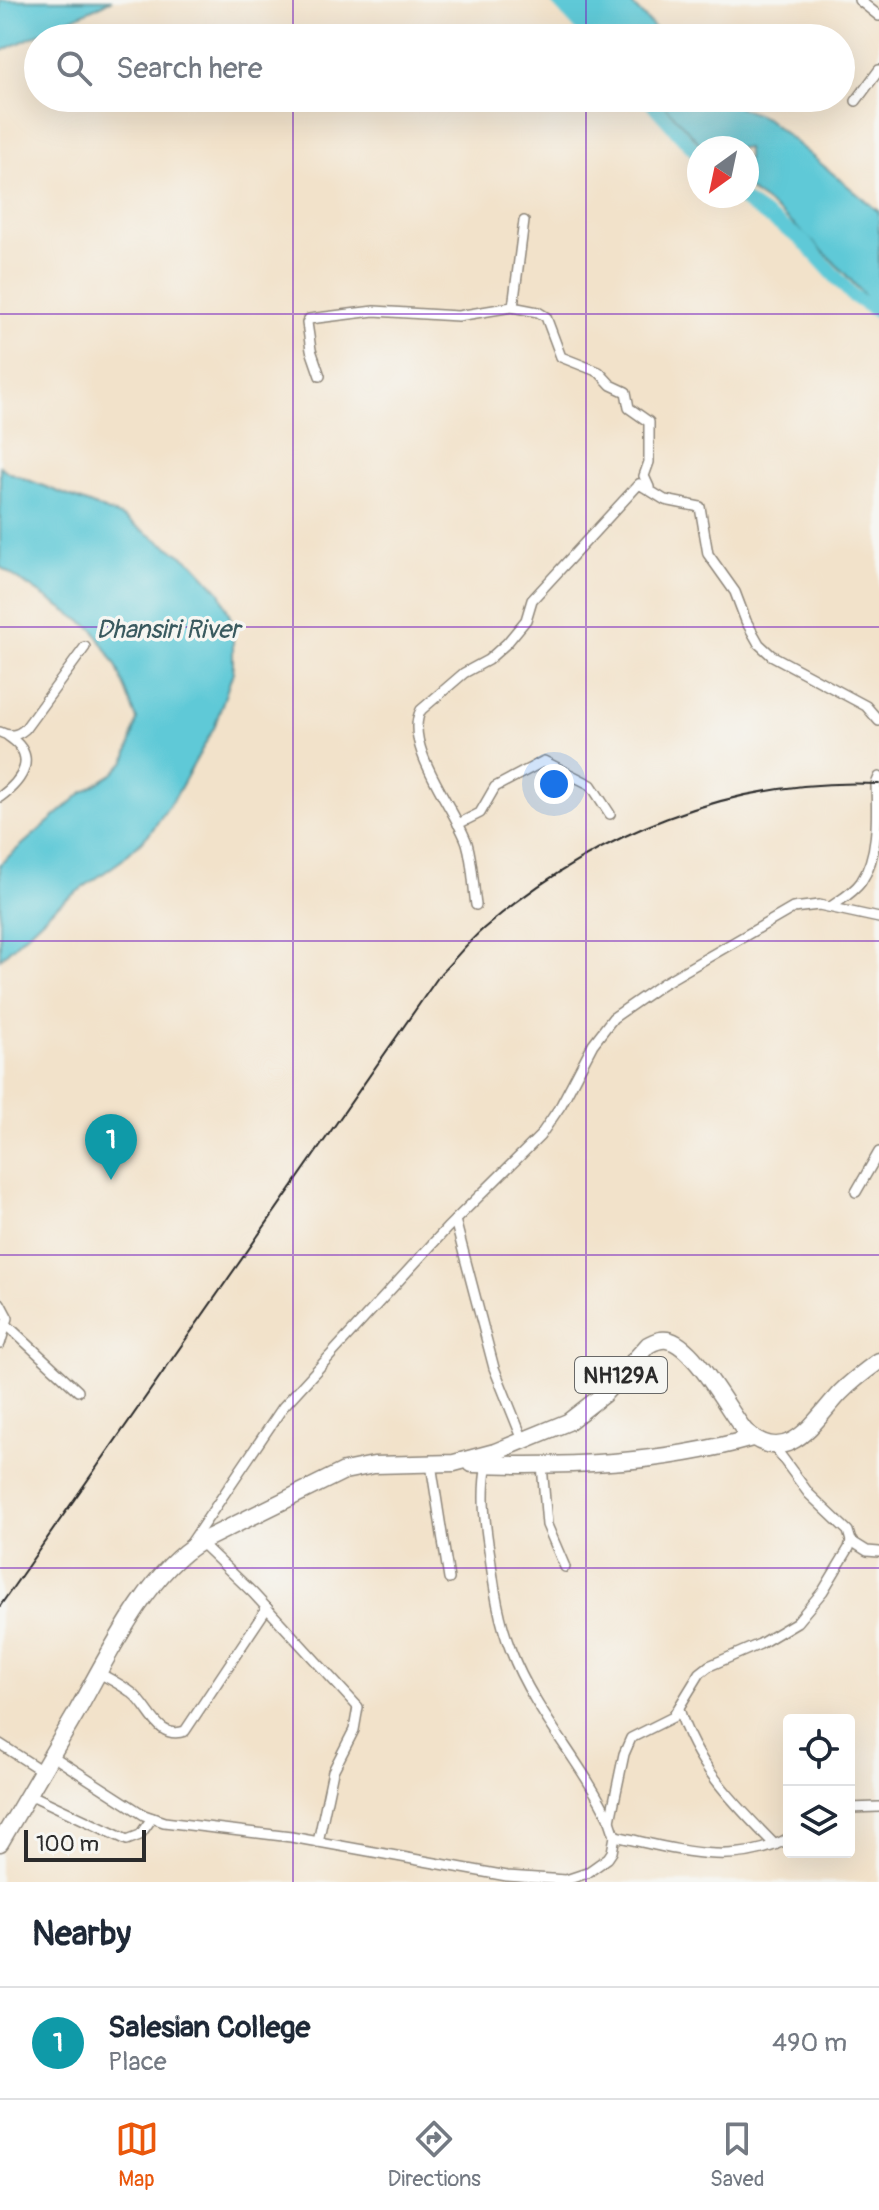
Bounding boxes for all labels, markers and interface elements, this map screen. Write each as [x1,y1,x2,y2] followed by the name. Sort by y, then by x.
[24,24,855,112] search box
[52,46,96,90] icon: search
[116,50,263,87] text: Search here
[687,136,759,208] north arrow
[96,614,244,646] water label: Dhansiri River
[534,764,574,804] your location
[85,1114,137,1180] pin: 1
[575,1357,667,1393] road number: NH129A
[783,1714,855,1858] map controls
[783,1714,855,1786] button: locate
[783,1786,855,1858] button: layers
[24,1826,146,1862] scale bar
[36,1830,99,1858] text: 100 m
[32,1913,131,1956] text: Nearby
[108,2009,310,2046] text: Salesian College
[53,2027,63,2059] text: 1
[772,2027,847,2059] text: 490 m
[108,2046,167,2078] text: Place
[115,2117,159,2193] tab: Map
[388,2117,481,2193] tab: Directions
[710,2117,764,2193] tab: Saved

